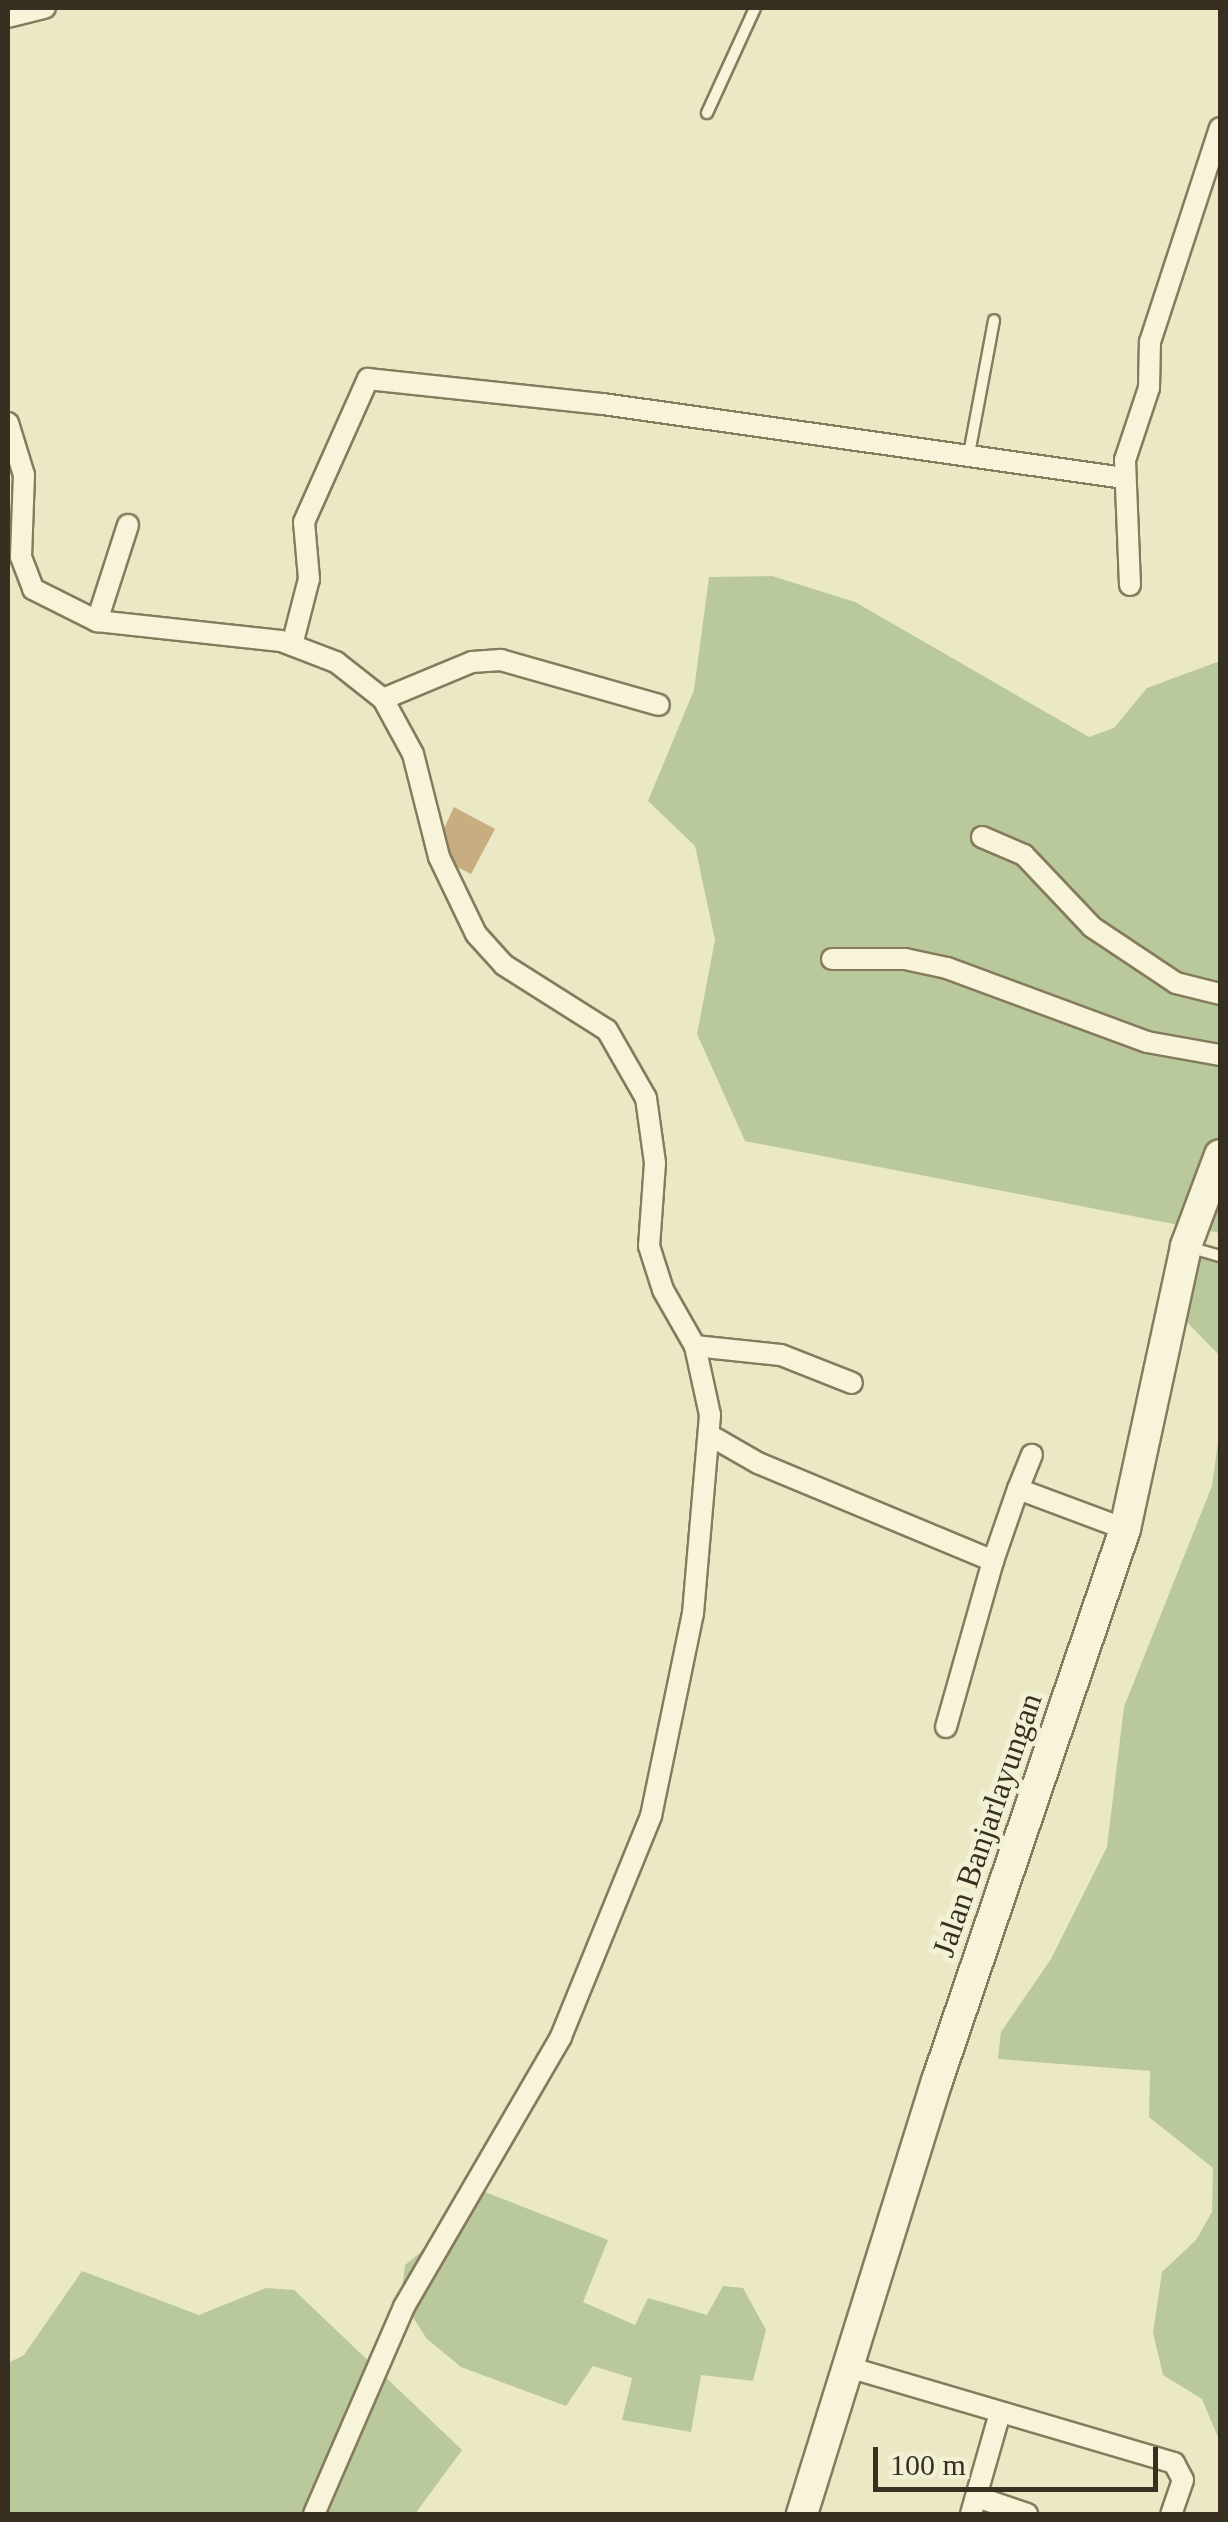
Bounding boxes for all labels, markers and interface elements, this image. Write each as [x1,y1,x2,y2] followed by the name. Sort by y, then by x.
[924,1688,1050,1962] street label: Jalan Banjarlayungan
[878,2427,1163,2489] scale bar
[890,2448,966,2481] text: 100 m

